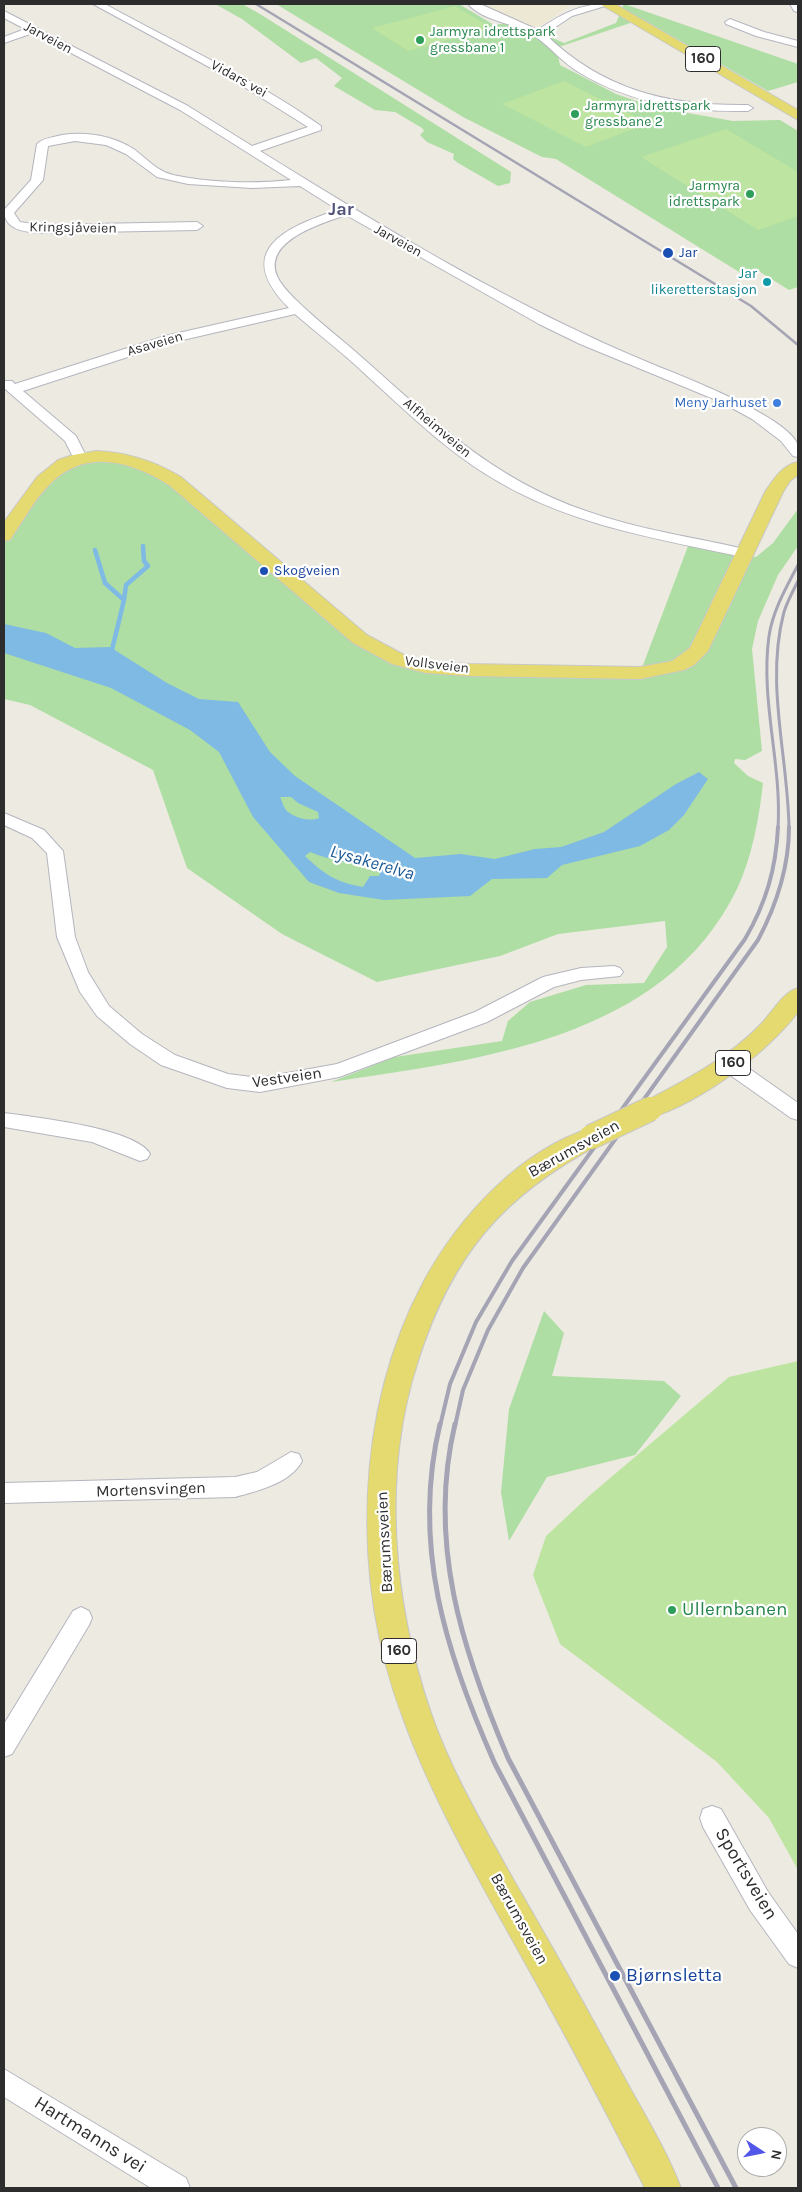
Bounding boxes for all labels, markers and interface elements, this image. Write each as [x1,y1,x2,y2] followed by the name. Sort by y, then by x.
[21,18,75,58] street label: Jarveien
[430,24,556,56] place label: Jarmyra idrettspark gressbane 1
[414,34,426,46] marker: Jarmyra idrettspark gressbane 1
[686,46,720,72] road number: 160
[208,57,270,101] street label: Vidars vei
[585,98,711,130] place label: Jarmyra idrettspark gressbane 2
[569,108,581,120] marker: Jarmyra idrettspark gressbane 2
[669,178,740,210] place label: Jarmyra idrettspark
[744,188,756,200] marker: Jarmyra idrettspark
[328,199,354,221] district label: Jar
[29,219,117,237] street label: Kringsjåveien
[371,221,425,261] street label: Jarveien
[679,245,697,261] place label: Jar
[661,246,675,260] marker: Jar
[651,266,757,298] place label: Jar likeretterstasjon
[761,276,773,288] marker: Jar likeretterstasjon
[125,328,185,360] street label: Asaveien
[400,395,474,461] street label: Alfheimveien
[675,395,767,411] place label: Meny Jarhuset
[771,397,783,409] marker: Meny Jarhuset
[274,563,340,579] place label: Skogveien
[258,565,270,577] marker: Skogveien
[404,653,470,677] street label: Vollsveien
[327,841,417,885] water label: Lysakerelva
[716,1050,750,1076] road number: 160
[251,1064,323,1092] street label: Vestveien
[525,1116,623,1182] street label: Bærumsveien
[96,1478,206,1502] street label: Mortensvingen
[373,1491,397,1593] street label: Bærumsveien
[682,1599,788,1621] place label: Ullernbanen
[666,1604,678,1616] marker: Ullernbanen
[382,1638,416,1664] road number: 160
[710,1824,782,1924] street label: Sportsveien
[486,1870,552,1968] street label: Bærumsveien
[626,1965,722,1987] place label: Bjørnsletta
[608,1969,622,1983] marker: Bjørnsletta
[30,2091,150,2179] street label: Hartmanns vei
[737,2127,787,2177] north arrow
[767,2148,786,2161] text: N

